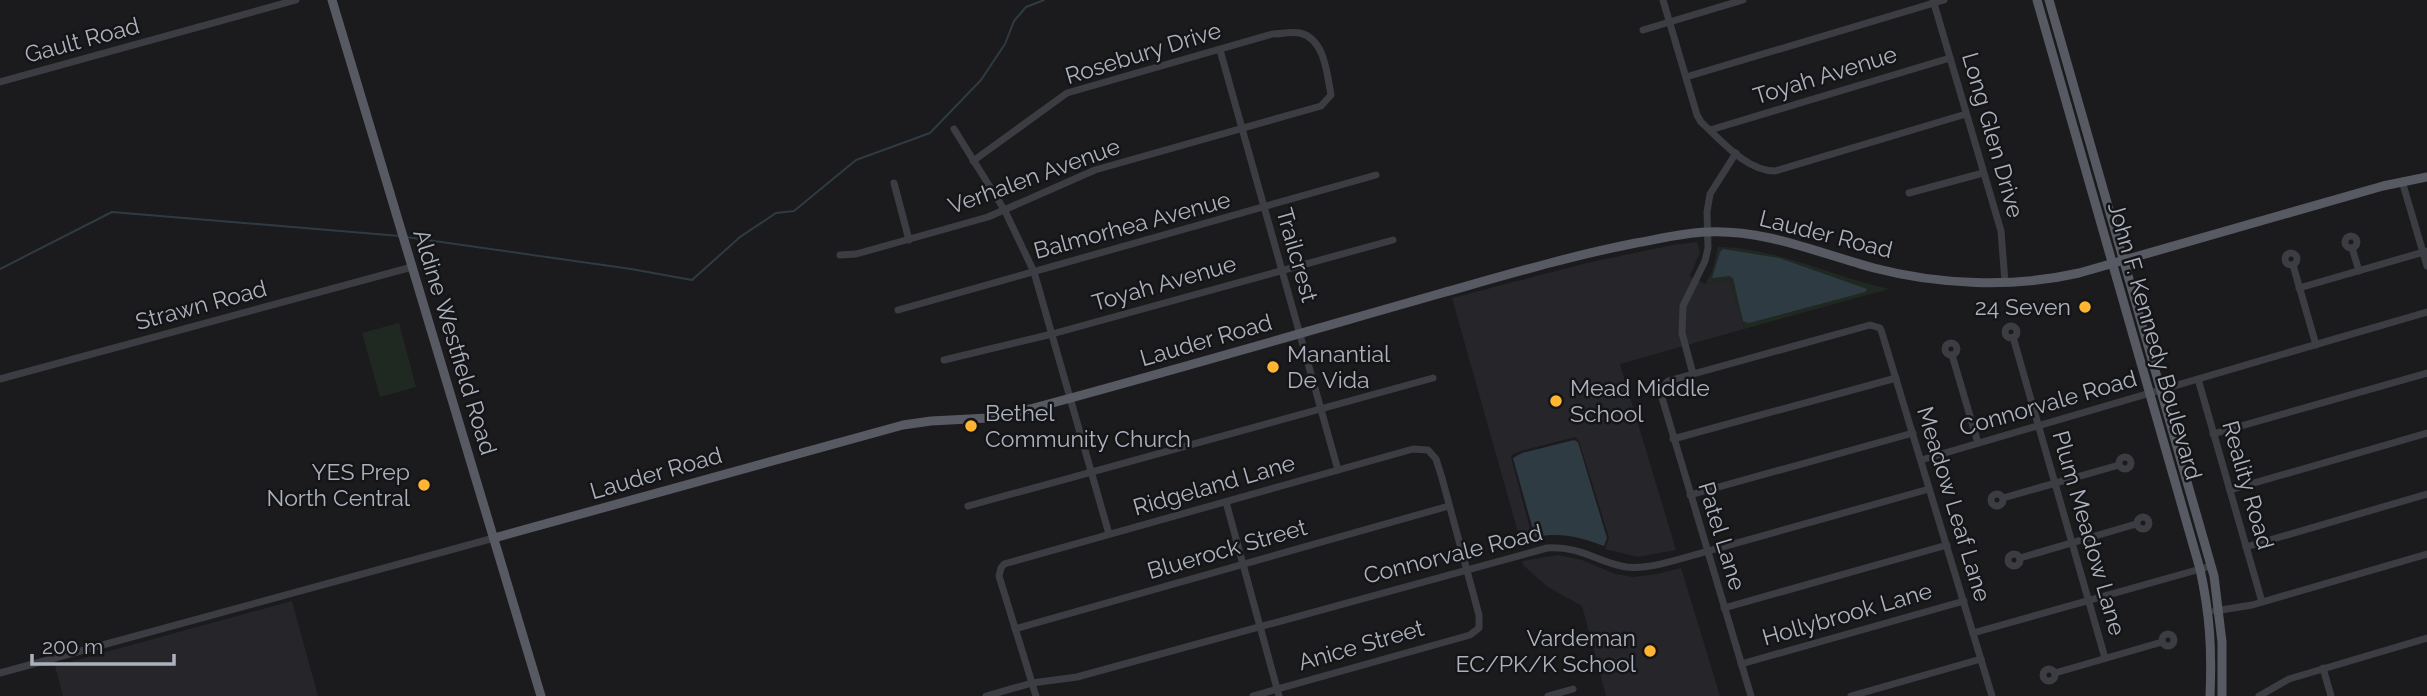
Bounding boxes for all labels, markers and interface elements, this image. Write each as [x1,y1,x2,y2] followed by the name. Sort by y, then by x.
[22,11,142,68] street label: Gault Road
[1062,16,1224,89] street label: Rosebury Drive
[1750,40,1900,109] street label: Toyah Avenue
[1957,49,2030,221] street label: Long Glen Drive
[944,132,1123,219] street label: Verhalen Avenue
[1031,185,1233,264] street label: Balmorhea Avenue
[2103,199,2208,483] street label: John F. Kennedy Boulevard
[1757,204,1895,263] street label: Lauder Road
[1271,205,1324,305] street label: Trailcrest
[408,226,503,458] street label: Aldine Westfield Road
[1089,249,1239,316] street label: Toyah Avenue
[132,274,269,335] street label: Strawn Road
[1975,293,2071,320] place label: 24 Seven
[2077,299,2093,315] marker: 24 Seven
[1137,308,1275,371] street label: Lauder Road
[1287,340,1391,393] place label: Manantial De Vida
[1265,359,1281,375] marker: Manantial De Vida
[1956,364,2140,441] street label: Connorvale Road
[1570,374,1710,427] place label: Mead Middle School
[1548,393,1564,409] marker: Mead Middle School
[985,399,1191,452] place label: Bethel Community Church
[1912,403,1997,605] street label: Meadow Leaf Lane
[2217,417,2280,552] street label: Reality Road
[963,418,979,434] marker: Bethel Community Church
[2047,427,2132,638] street label: Plum Meadow Lane
[587,441,725,504] street label: Lauder Road
[1130,449,1298,521] street label: Ridgeland Lane
[267,458,411,511] place label: YES Prep North Central
[416,477,432,493] marker: YES Prep North Central
[1693,478,1752,593] street label: Patel Lane
[1144,513,1310,584] street label: Bluerock Street
[1361,518,1545,589] street label: Connorvale Road
[1759,576,1935,651] street label: Hollybrook Lane
[1295,614,1427,675] street label: Anice Street
[32,622,173,666] scale bar
[1455,624,1637,677] place label: Vardeman EC/PK/K School
[42,634,103,659] text: 200 m
[1642,643,1658,659] marker: Vardeman EC/PK/K School

